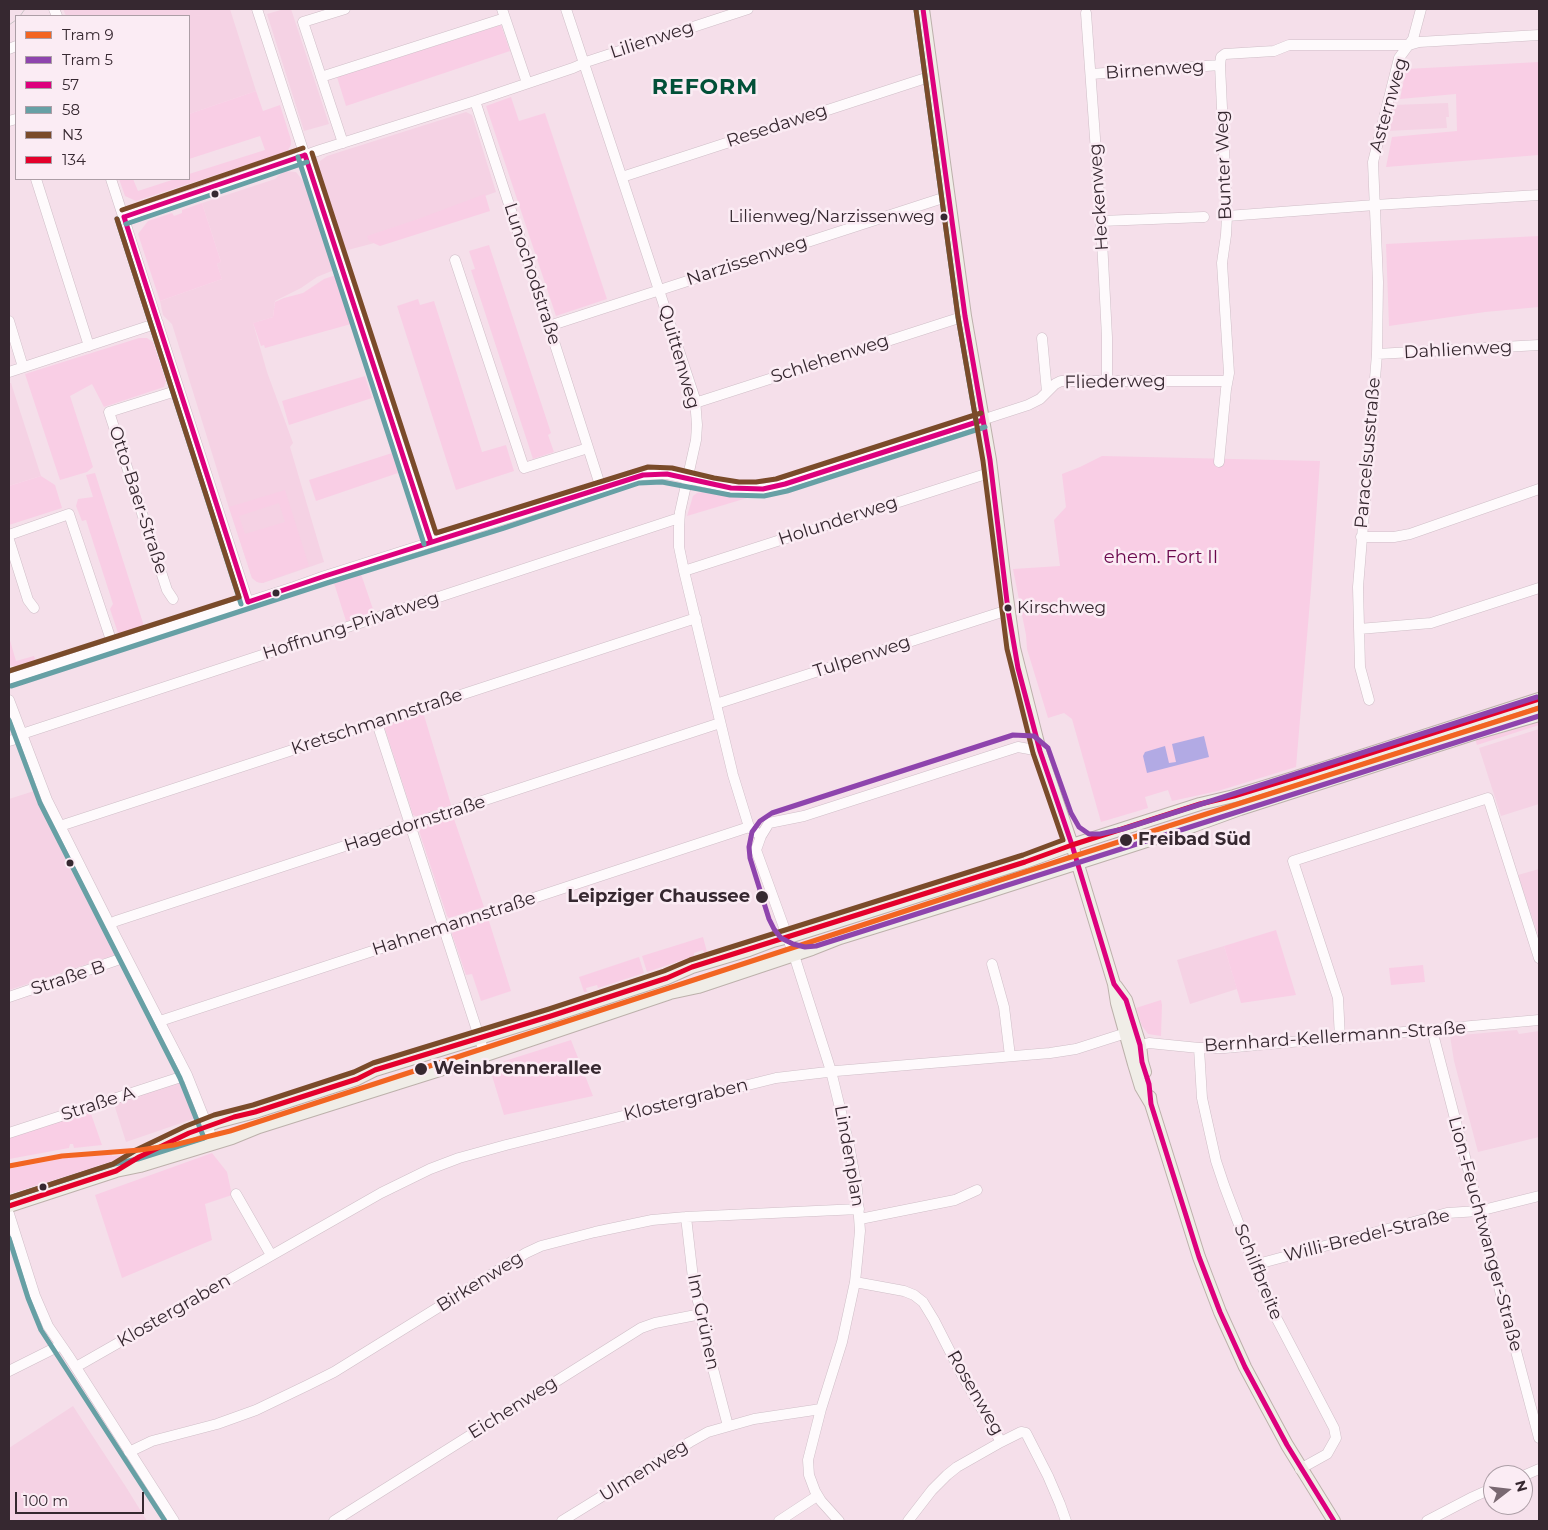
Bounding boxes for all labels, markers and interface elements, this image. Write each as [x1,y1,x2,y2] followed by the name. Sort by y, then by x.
[15,15,190,180] legend
[607,16,697,64] street label: Lilienweg
[62,25,114,44] text: Tram 9
[62,50,113,69] text: Tram 5
[1365,55,1413,155] street label: Asternweg
[1105,56,1205,84] street label: Birnenweg
[62,75,79,94] text: 57
[651,75,759,101] district label: REFORM
[62,100,80,119] text: 58
[724,100,830,152] street label: Resedaweg
[1211,110,1237,220] street label: Bunter Weg
[62,125,83,144] text: N3
[1084,143,1114,251] street label: Heckenweg
[62,150,86,169] text: 134
[210,189,220,199] unlabelled marker
[499,200,565,348] street label: Lunochodstraße
[729,207,935,227] place label: Lilienweg/Narzissenweg
[939,212,949,222] marker: Lilienweg/Narzissenweg
[684,231,810,291] street label: Narzissenweg
[654,302,704,412] street label: Quittenweg
[768,330,892,388] street label: Schlehenweg
[1403,336,1513,364] street label: Dahlienweg
[1064,370,1166,394] street label: Fliederweg
[1351,376,1385,530] street label: Paracelsusstraße
[104,423,172,577] street label: Otto-Baer-Straße
[776,492,900,550] street label: Holunderweg
[1104,547,1218,569] park label: ehem. Fort II
[260,587,442,665] street label: Hoffnung-Privatweg
[271,588,281,598] unlabelled marker
[1017,598,1106,618] place label: Kirschweg
[1003,603,1013,613] marker: Kirschweg
[811,631,913,683] street label: Tulpenweg
[289,684,465,760] street label: Kretschmannstraße
[342,791,488,857] street label: Hagedornstraße
[1138,829,1251,851] place label: Freibad Süd
[1118,832,1134,848] marker: Freibad Süd
[65,858,75,868] unlabelled marker
[567,886,750,908] place label: Leipziger Chaussee
[370,887,538,961] street label: Hahnemannstraße
[754,889,770,905] marker: Leipziger Chaussee
[28,956,108,1000] street label: Straße B
[1203,1017,1467,1057] street label: Bernhard-Kellermann-Straße
[433,1058,602,1080] place label: Weinbrennerallee
[413,1061,429,1077] marker: Weinbrennerallee
[622,1074,750,1126] street label: Klostergraben
[59,1082,137,1126] street label: Straße A
[829,1104,869,1208] street label: Lindenplan
[1443,1114,1527,1354] street label: Lion-Feuchtwanger-Straße
[38,1182,48,1192] unlabelled marker
[1282,1205,1452,1267] street label: Willi-Bredel-Straße
[1229,1221,1287,1323] street label: Schilfbreite
[433,1247,527,1317] street label: Birkenweg
[114,1270,234,1352] street label: Klostergraben
[682,1272,724,1372] street label: Im Grünen
[942,1347,1008,1439] street label: Rosenweg
[465,1372,561,1444] street label: Eichenweg
[596,1435,692,1507] street label: Ulmenweg
[1483,1465,1533,1515] north arrow
[1511,1478,1532,1494] text: N
[18,1482,146,1514] scale bar
[23,1491,68,1510] text: 100 m

